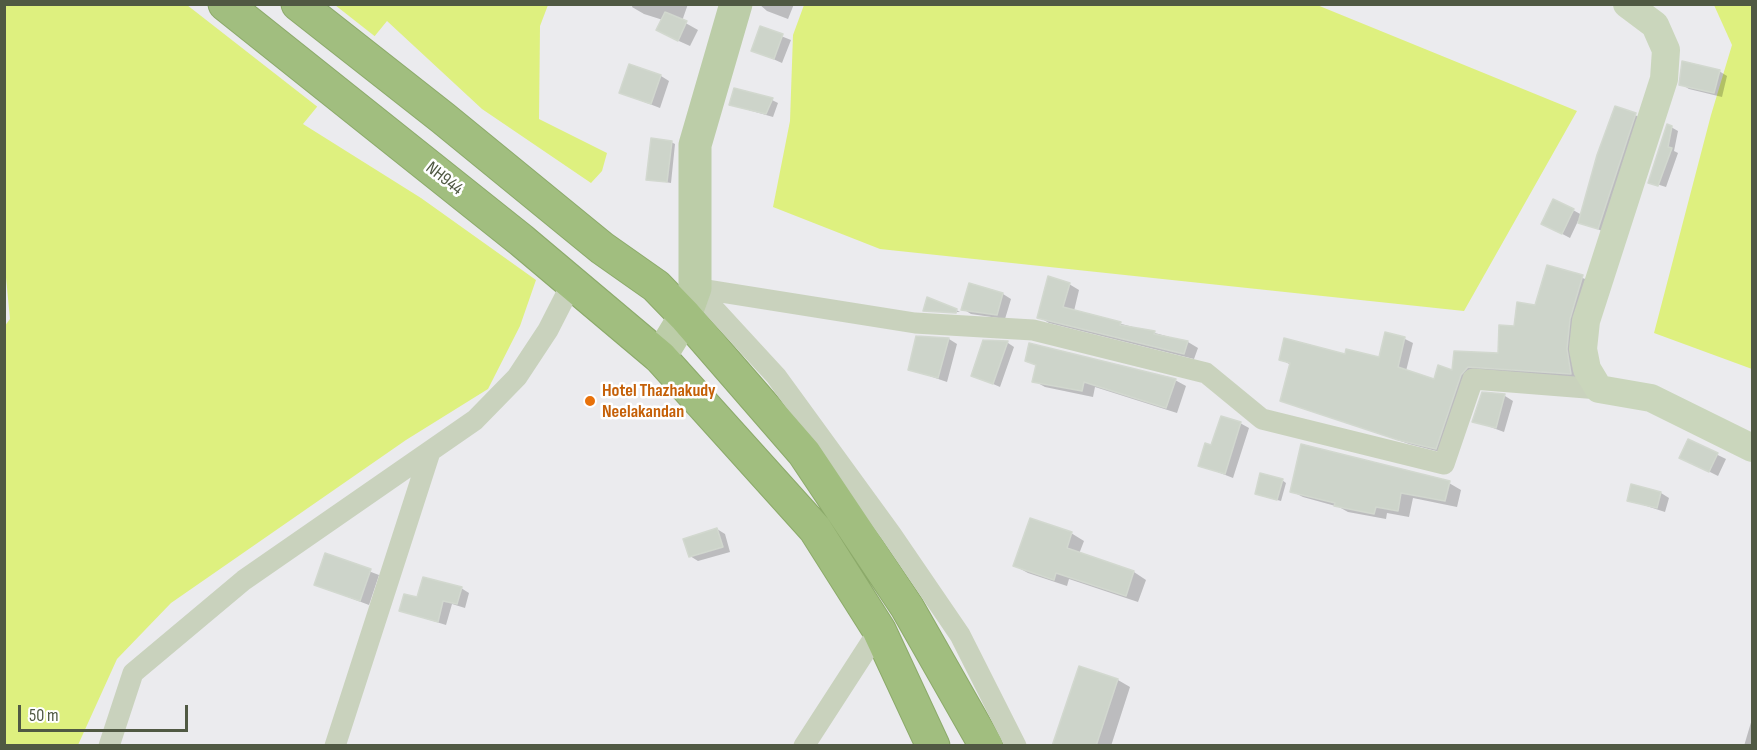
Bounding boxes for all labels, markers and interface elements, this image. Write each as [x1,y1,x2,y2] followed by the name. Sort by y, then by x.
[421,158,467,200] street label: NH944
[602,380,716,422] place label: Hotel Thazhakudy Neelakandan
[583,394,597,408] marker: Hotel Thazhakudy Neelakandan
[21,693,190,731] scale bar
[29,705,59,726] text: 50 m

